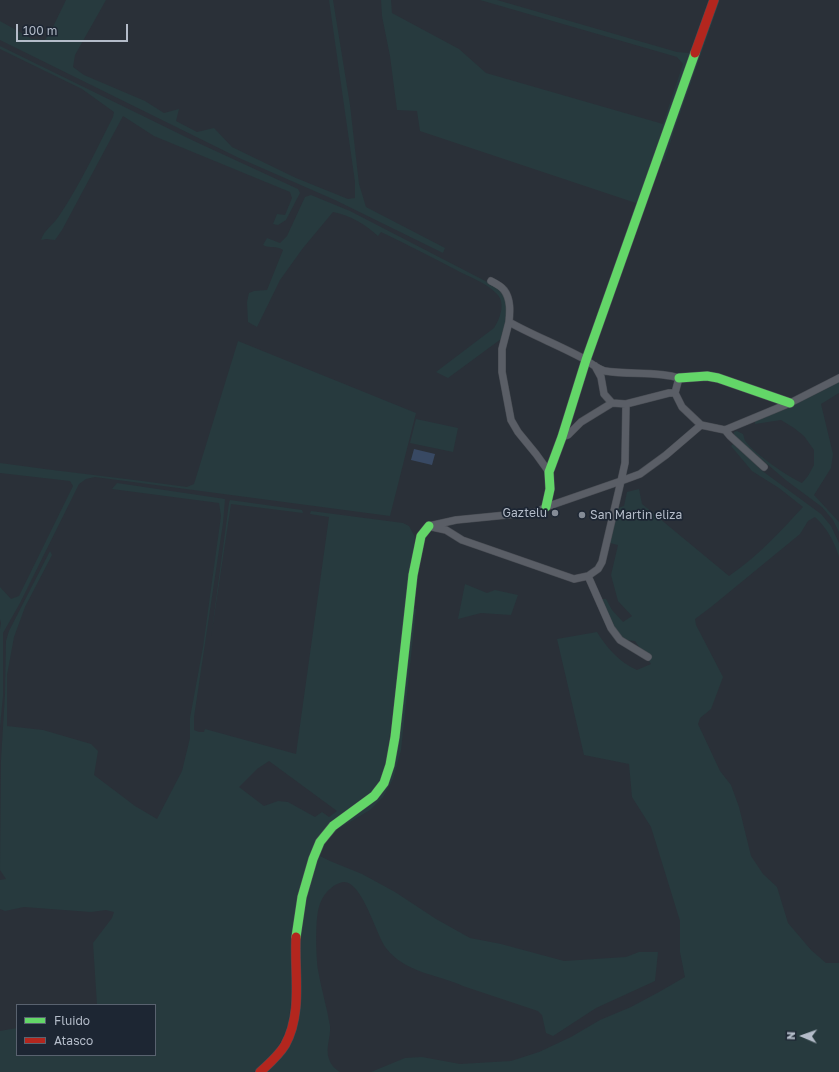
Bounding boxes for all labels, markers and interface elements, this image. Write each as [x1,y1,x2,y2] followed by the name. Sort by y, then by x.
[18,16,130,42] scale bar
[23,23,57,38] text: 100 m
[503,506,547,520] place label: Gaztelu
[550,508,560,518] marker: Gaztelu
[590,508,682,522] place label: San Martin eliza
[577,510,587,520] marker: San Martin eliza
[16,1004,156,1056] legend
[54,1013,90,1028] text: Fluido
[783,1016,823,1056] north arrow
[784,1031,797,1040] text: N
[54,1033,93,1048] text: Atasco

